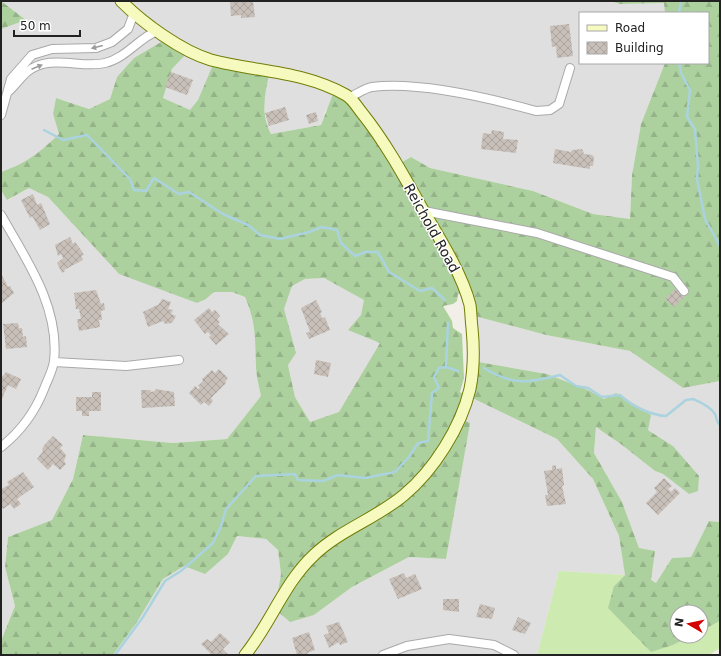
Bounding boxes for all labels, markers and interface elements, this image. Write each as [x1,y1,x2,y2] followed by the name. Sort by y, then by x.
[14,12,80,38] scale bar
[579,12,709,64] legend
[20,19,51,33] text: 50 m
[615,21,645,35] text: Road
[615,41,664,55] text: Building
[91,44,104,50] one-way arrow
[32,64,44,70] one-way arrow
[401,181,463,275] street label: Reichold Road
[669,604,709,644] north arrow
[672,617,687,628] text: N

